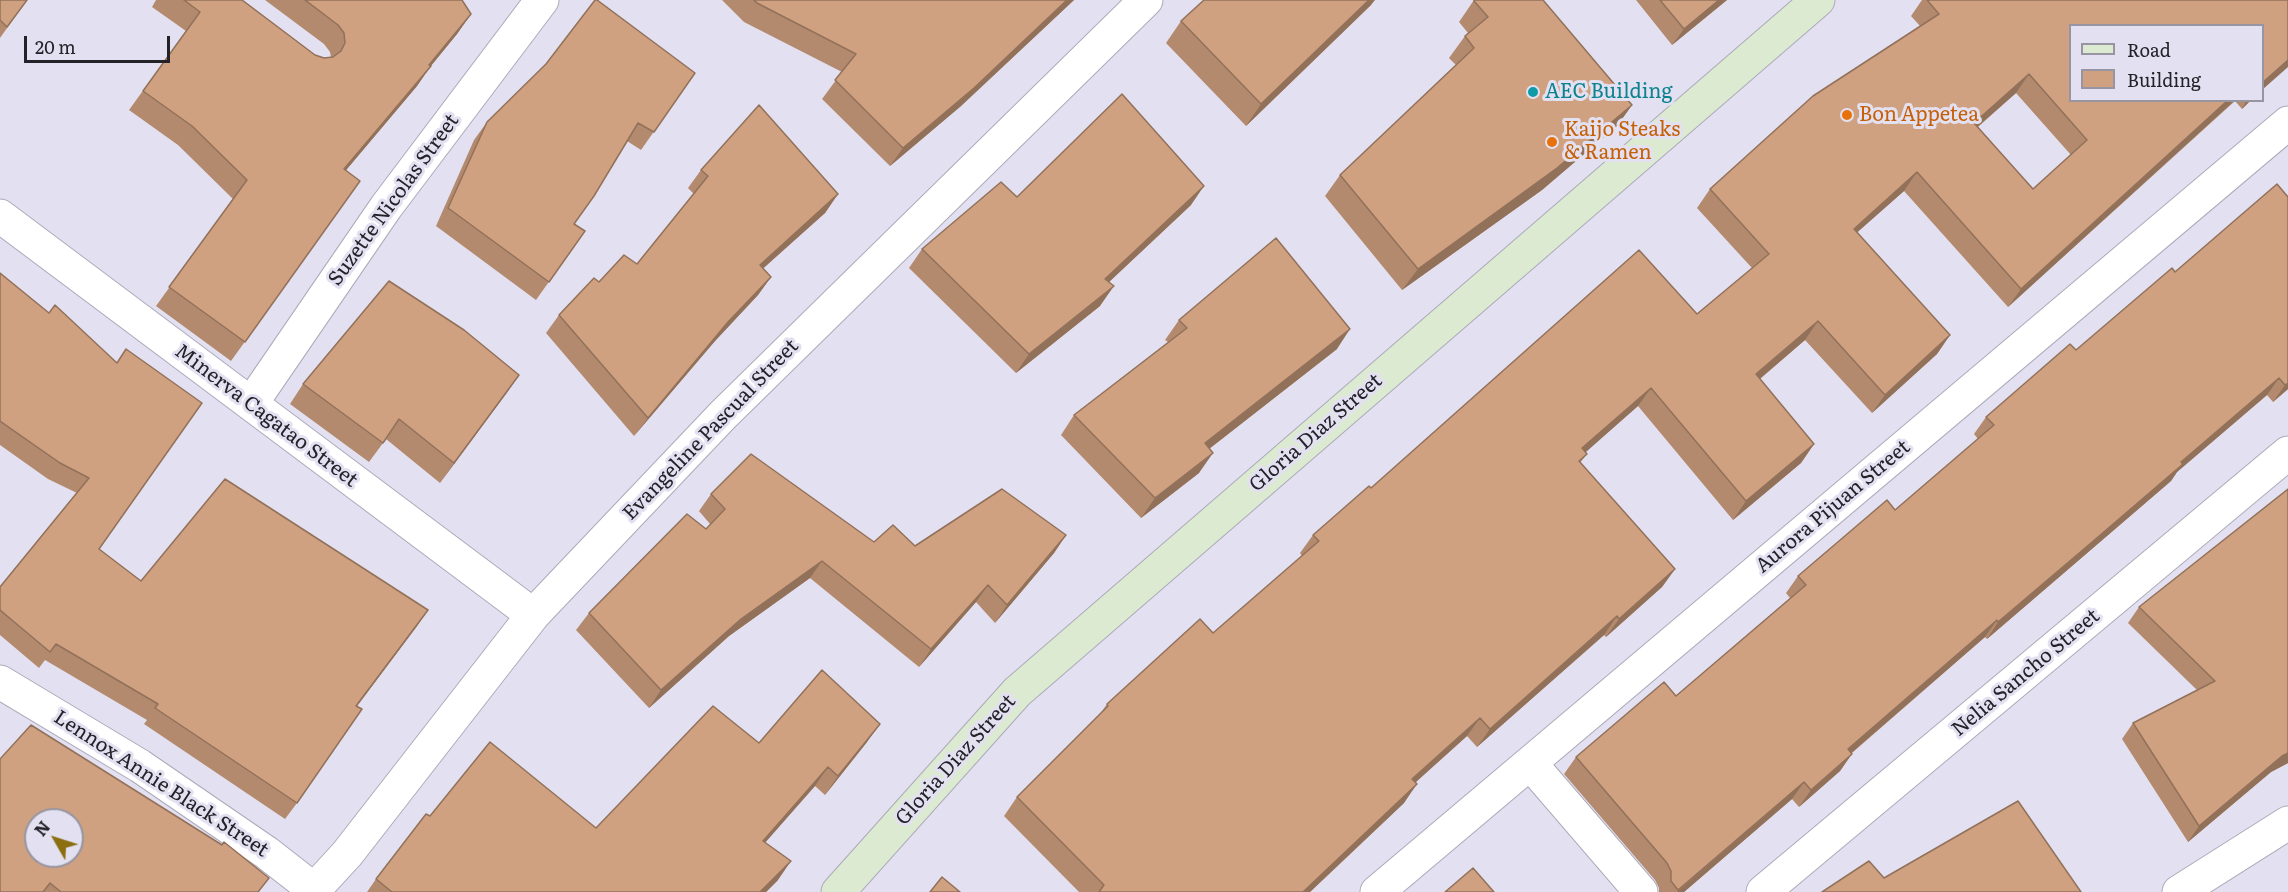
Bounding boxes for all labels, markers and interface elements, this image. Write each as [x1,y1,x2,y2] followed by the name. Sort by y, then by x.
[27,24,172,62] scale bar
[2069,24,2264,102] legend
[35,33,76,60] text: 20 m
[2127,36,2171,63] text: Road
[2127,66,2201,93] text: Building
[1545,80,1673,104] place label: AEC Building
[1526,85,1540,99] marker: AEC Building
[1859,103,1979,127] place label: Bon Appetea
[1840,108,1854,122] marker: Bon Appetea
[324,110,464,290] street label: Suzette Nicolas Street
[1564,118,1680,165] place label: Kaijo Steaks & Ramen
[1545,135,1559,149] marker: Kaijo Steaks & Ramen
[618,335,804,525] street label: Evangeline Pascual Street
[170,339,362,493] street label: Minerva Cagatao Street
[1245,369,1387,497] street label: Gloria Diaz Street
[1751,435,1915,579] street label: Aurora Pijuan Street
[1947,604,2105,742] street label: Nelia Sancho Street
[891,690,1021,830] street label: Gloria Diaz Street
[49,706,273,862] street label: Lennox Annie Black Street
[24,808,84,868] north arrow
[28,815,55,841] text: N

